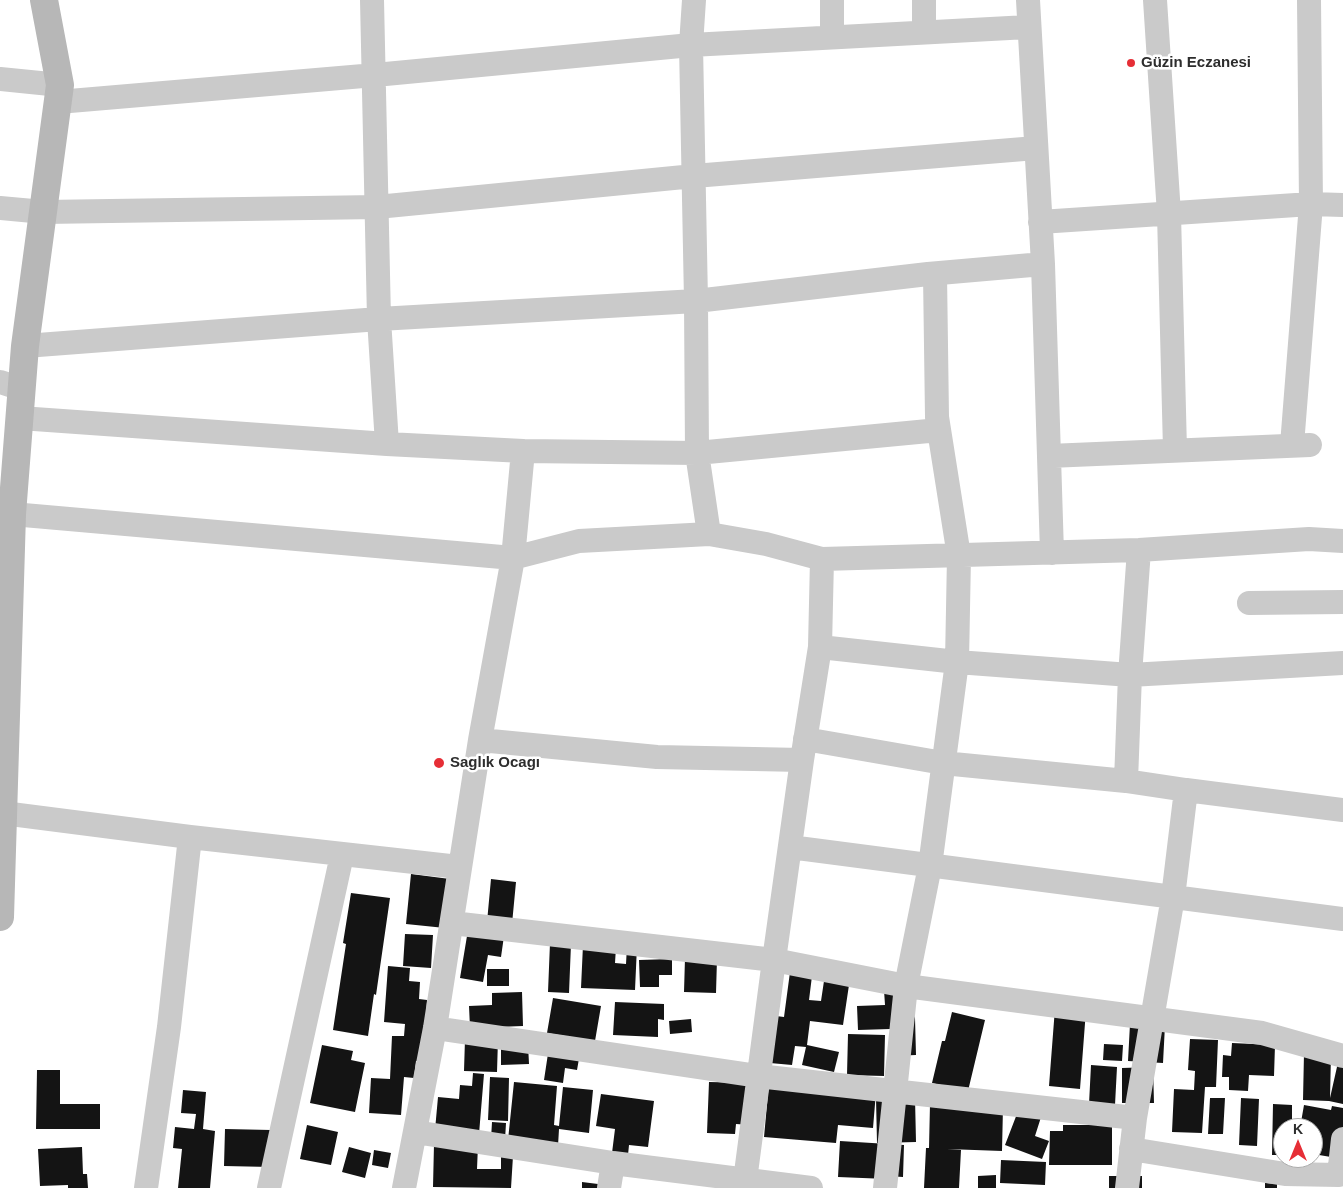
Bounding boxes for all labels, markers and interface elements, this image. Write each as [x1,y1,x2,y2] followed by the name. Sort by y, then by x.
[1141,54,1251,72] place label: Güzin Eczanesi
[1125,57,1137,69] marker: Güzin Eczanesi
[450,754,540,772] place label: Saglık Ocagı
[432,756,446,770] marker: Saglık Ocagı
[1273,1118,1323,1168] north arrow
[1293,1121,1303,1137] text: K

